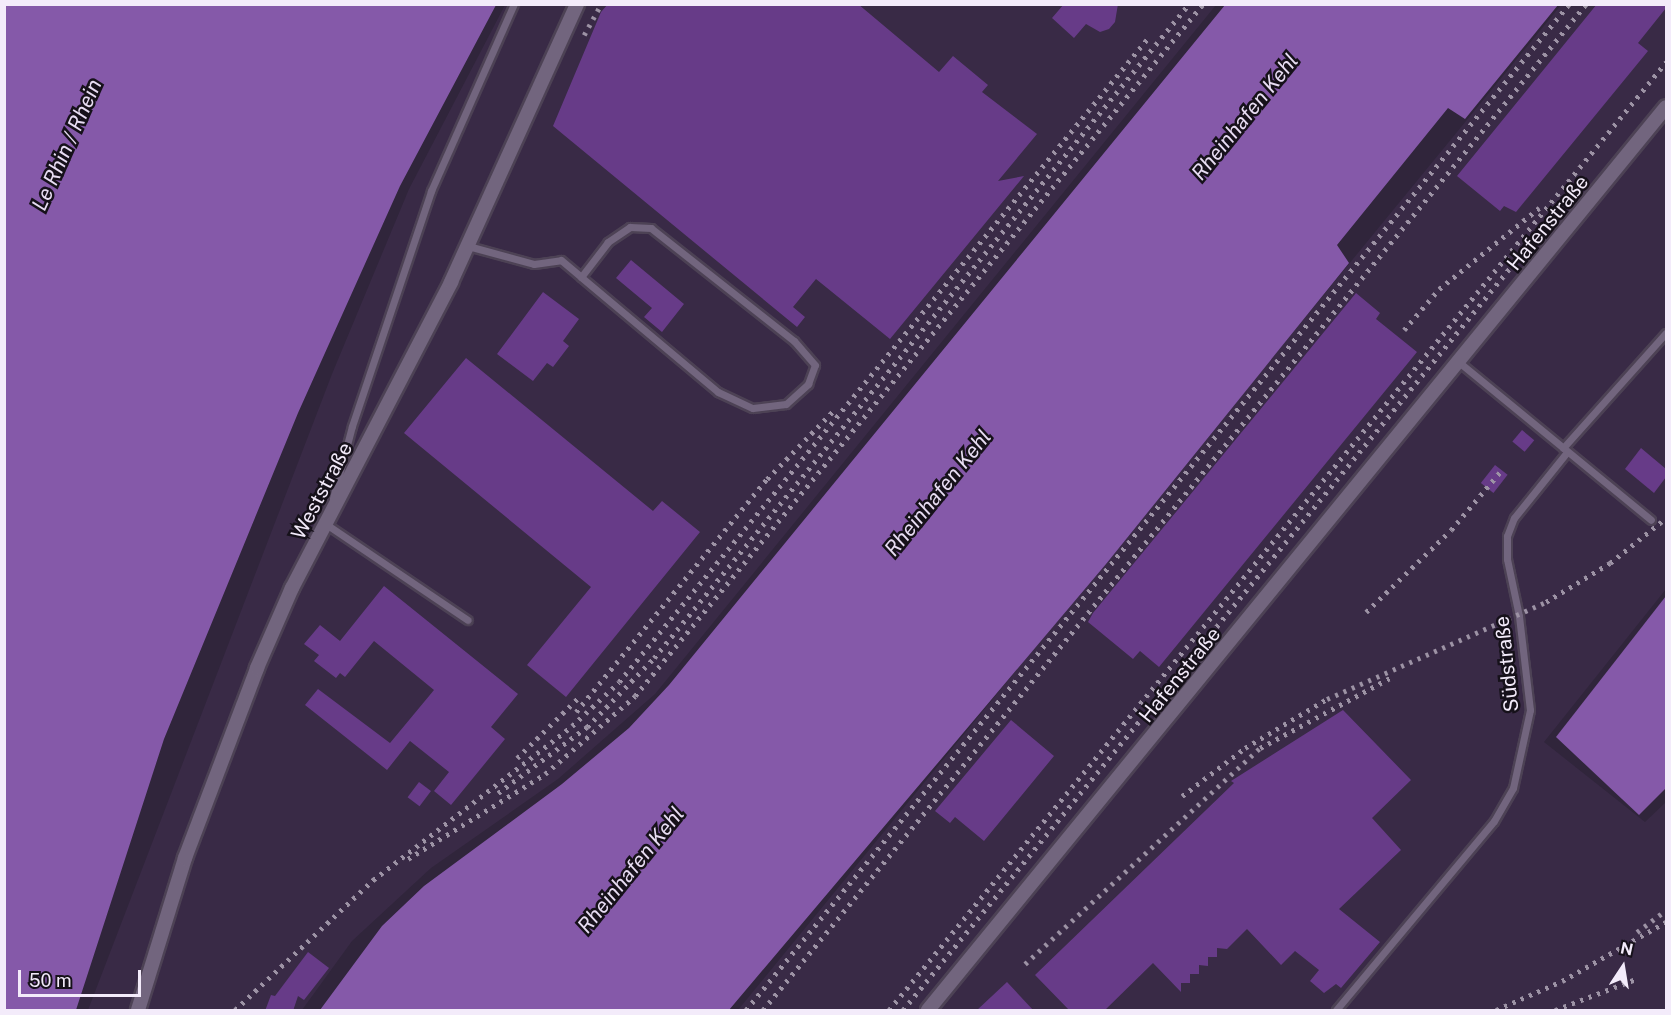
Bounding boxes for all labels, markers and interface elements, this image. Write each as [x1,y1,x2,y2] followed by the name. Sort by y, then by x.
[1186,49,1304,185] water label: Rheinhafen Kehl
[27,75,107,215] water label: Le Rhin / Rhein
[1502,170,1594,276] street label: Hafenstraße
[879,425,997,561] water label: Rheinhafen Kehl
[286,438,358,544] street label: Weststraße
[1490,615,1524,713] street label: Südstraße
[1134,622,1226,728] street label: Hafenstraße
[572,802,690,938] water label: Rheinhafen Kehl
[1593,937,1653,997] north arrow
[1619,938,1635,959] text: N
[21,958,144,996] scale bar
[29,970,72,991] text: 50 m

